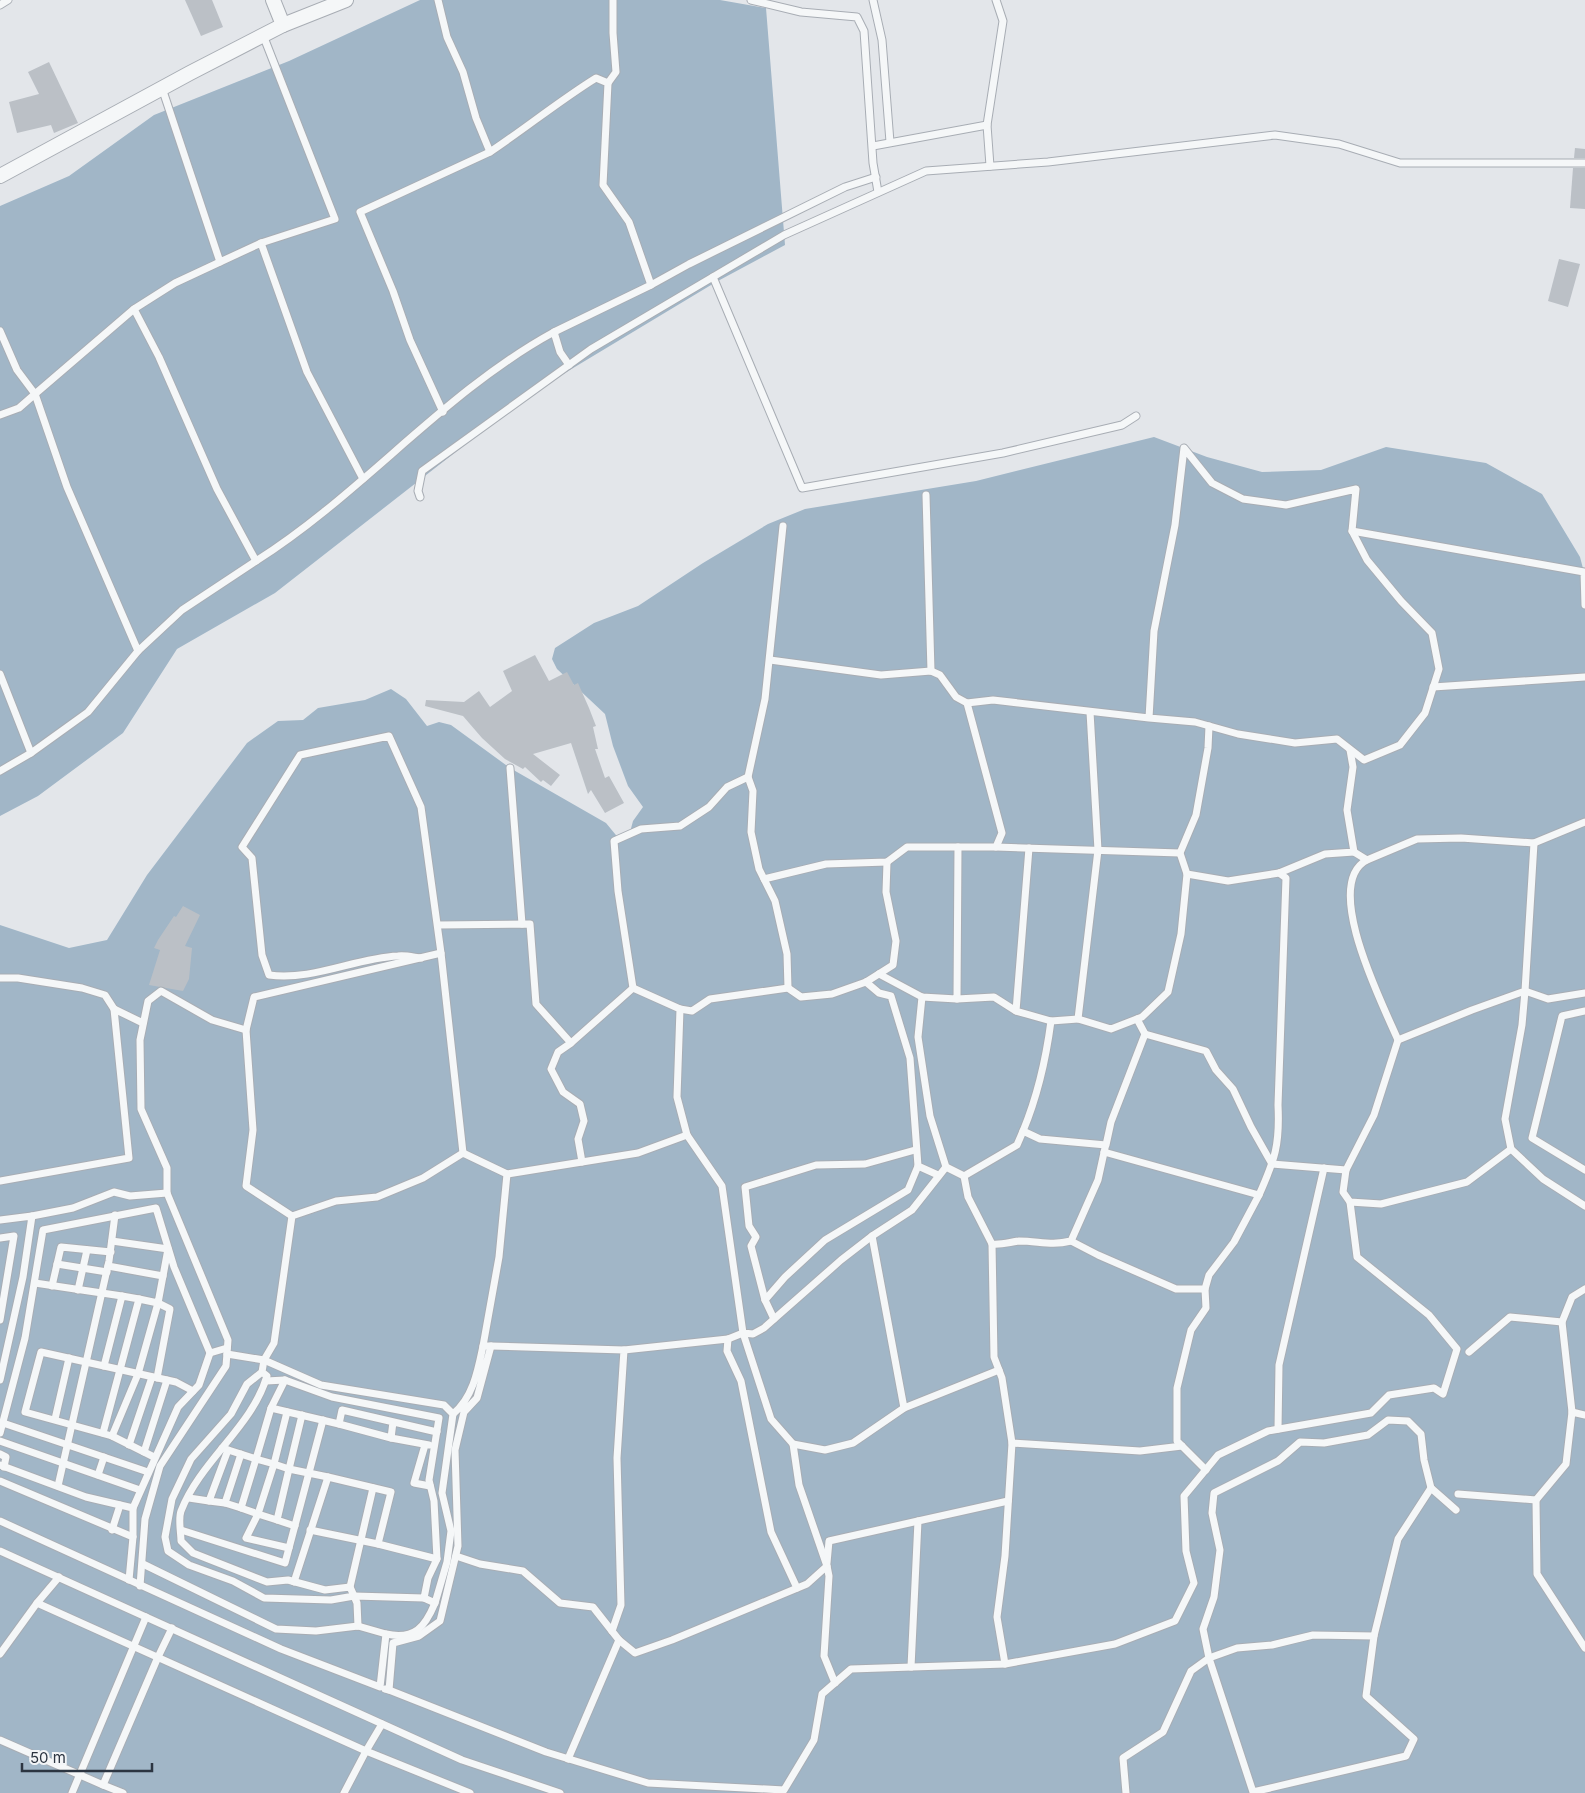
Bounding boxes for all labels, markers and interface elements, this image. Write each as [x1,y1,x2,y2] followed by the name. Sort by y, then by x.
[22,1740,152,1772] scale bar
[30,1748,66,1767] text: 50 m

